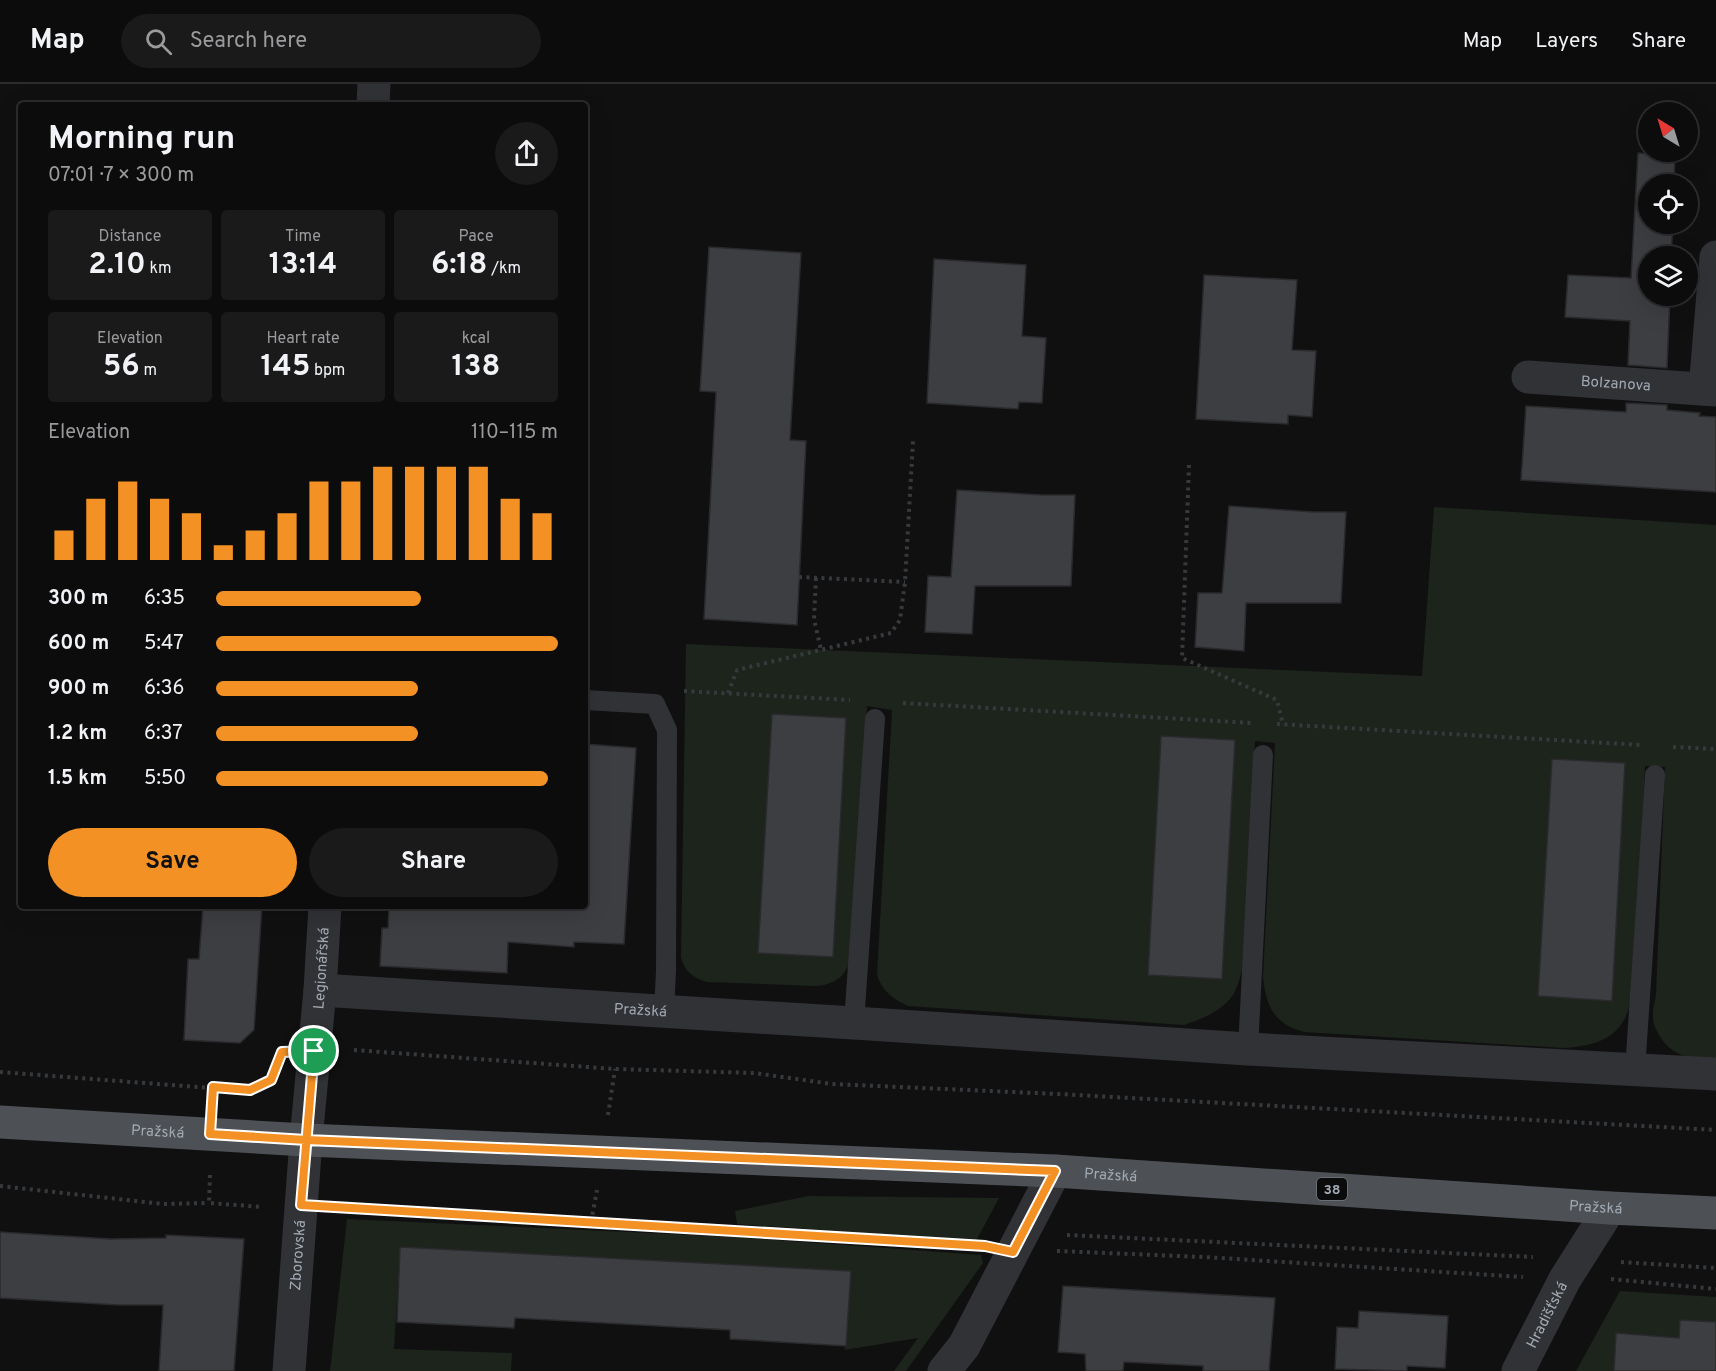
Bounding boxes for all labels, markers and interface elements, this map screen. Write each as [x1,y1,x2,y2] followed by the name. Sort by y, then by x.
[121,14,541,68] search box
[30,23,85,59] text: Map
[142,25,175,58] icon: search
[190,28,307,55] text: Search here
[1463,28,1502,55] text: Map
[1535,28,1598,55] text: Layers
[1631,28,1686,55] text: Share
[1638,102,1698,162] north arrow
[1638,102,1698,306] map controls
[48,119,235,161] text: Morning run
[495,122,558,185] button: share
[48,163,194,189] text: 07:01 · 7 × 300 m
[1638,174,1698,234] button: locate
[99,227,161,247] text: Distance
[285,227,321,247] text: Time
[458,227,494,247] text: Pace
[1638,246,1698,306] button: layers
[88,247,146,284] text: 2.10
[269,247,337,284] text: 13:14
[431,247,488,284] text: 6:18
[146,259,172,279] text: km
[488,259,521,279] text: /km
[97,329,163,349] text: Elevation
[266,329,340,349] text: Heart rate
[462,329,490,349] text: kcal
[103,349,140,386] text: 56
[261,349,310,386] text: 145
[452,349,500,386] text: 138
[140,361,157,381] text: m
[310,361,345,381] text: bpm
[1580,373,1651,396] street label: Bolzanova
[48,420,130,446] text: Elevation
[471,420,558,446] text: 110–115 m
[48,586,109,612] text: 300 m
[144,586,185,612] text: 6:35
[48,631,109,657] text: 600 m
[144,631,184,657] text: 5:47
[48,676,109,702] text: 900 m
[144,676,184,702] text: 6:36
[48,721,107,747] text: 1.2 km
[144,721,183,747] text: 6:37
[48,766,107,792] text: 1.5 km
[144,766,186,792] text: 5:50
[48,828,297,897] button: Save
[309,828,558,897] button: Share
[310,927,335,1010] street label: Legionářská
[613,1000,668,1022] street label: Pražská
[288,1025,339,1076] pin
[297,1034,330,1067] icon: arrive
[130,1122,185,1144] street label: Pražská
[1083,1165,1138,1187] street label: Pražská
[1317,1178,1347,1200] road number: 38
[1568,1197,1623,1220] street label: Pražská
[287,1219,311,1291] street label: Zborovská
[1523,1279,1573,1352] street label: Hradišťská

